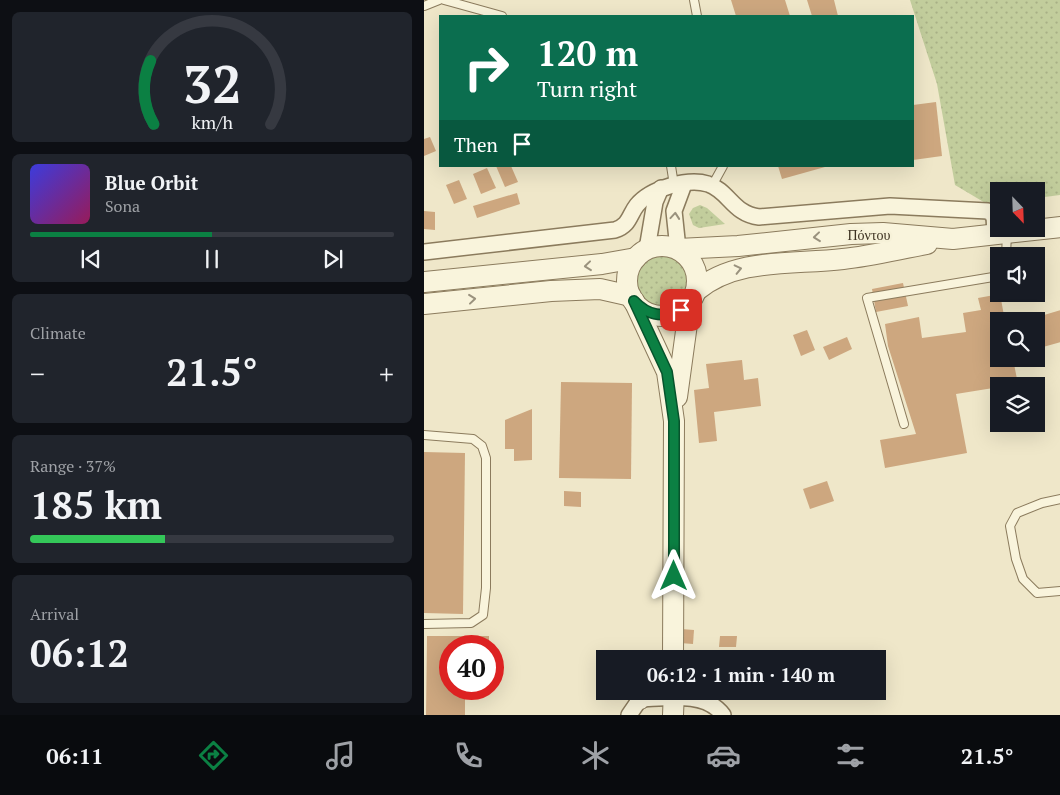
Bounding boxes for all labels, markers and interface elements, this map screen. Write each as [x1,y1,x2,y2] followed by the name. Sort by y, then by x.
[537,30,638,76] text: 120 m
[454,35,519,100] icon: right
[183,49,241,118] text: 32
[537,74,637,103] text: Turn right
[191,110,233,134] text: km/h
[508,130,536,158] icon: arrive
[454,132,498,157] text: Then
[105,170,198,195] text: Blue Orbit
[990,182,1045,238] north arrow
[990,182,1045,432] map controls
[105,195,140,217] text: Sona
[669,211,680,219] one-way arrow
[848,225,891,244] street label: Πόντου
[813,231,821,242] one-way arrow
[77,245,105,273] icon: previous
[198,245,226,273] icon: pause
[319,245,347,273] icon: next
[990,247,1045,302] button: sound
[584,260,592,271] one-way arrow
[734,264,743,275] one-way arrow
[660,289,702,331] pin
[469,294,477,305] one-way arrow
[667,296,695,324] icon: arrive
[990,312,1045,367] button: search
[30,322,86,344] text: Climate
[166,347,258,397] text: 21.5°
[30,355,45,392] text: −
[379,355,394,392] text: +
[990,377,1045,432] button: layers
[30,455,116,477] text: Range · 37%
[30,480,162,530] text: 185 km
[647,549,699,601] position arrow
[30,603,79,625] text: Arrival
[30,628,129,678] text: 06:12
[439,635,504,700] speed limit sign: 40
[647,662,835,687] text: 06:12 · 1 min · 140 m
[196,738,231,773] icon: directions
[323,738,358,773] icon: music
[451,738,486,773] icon: phone
[578,738,613,773] icon: climate
[706,738,741,773] icon: car
[833,738,868,773] icon: filters
[46,741,104,770] text: 06:11
[961,741,1014,770] text: 21.5°

